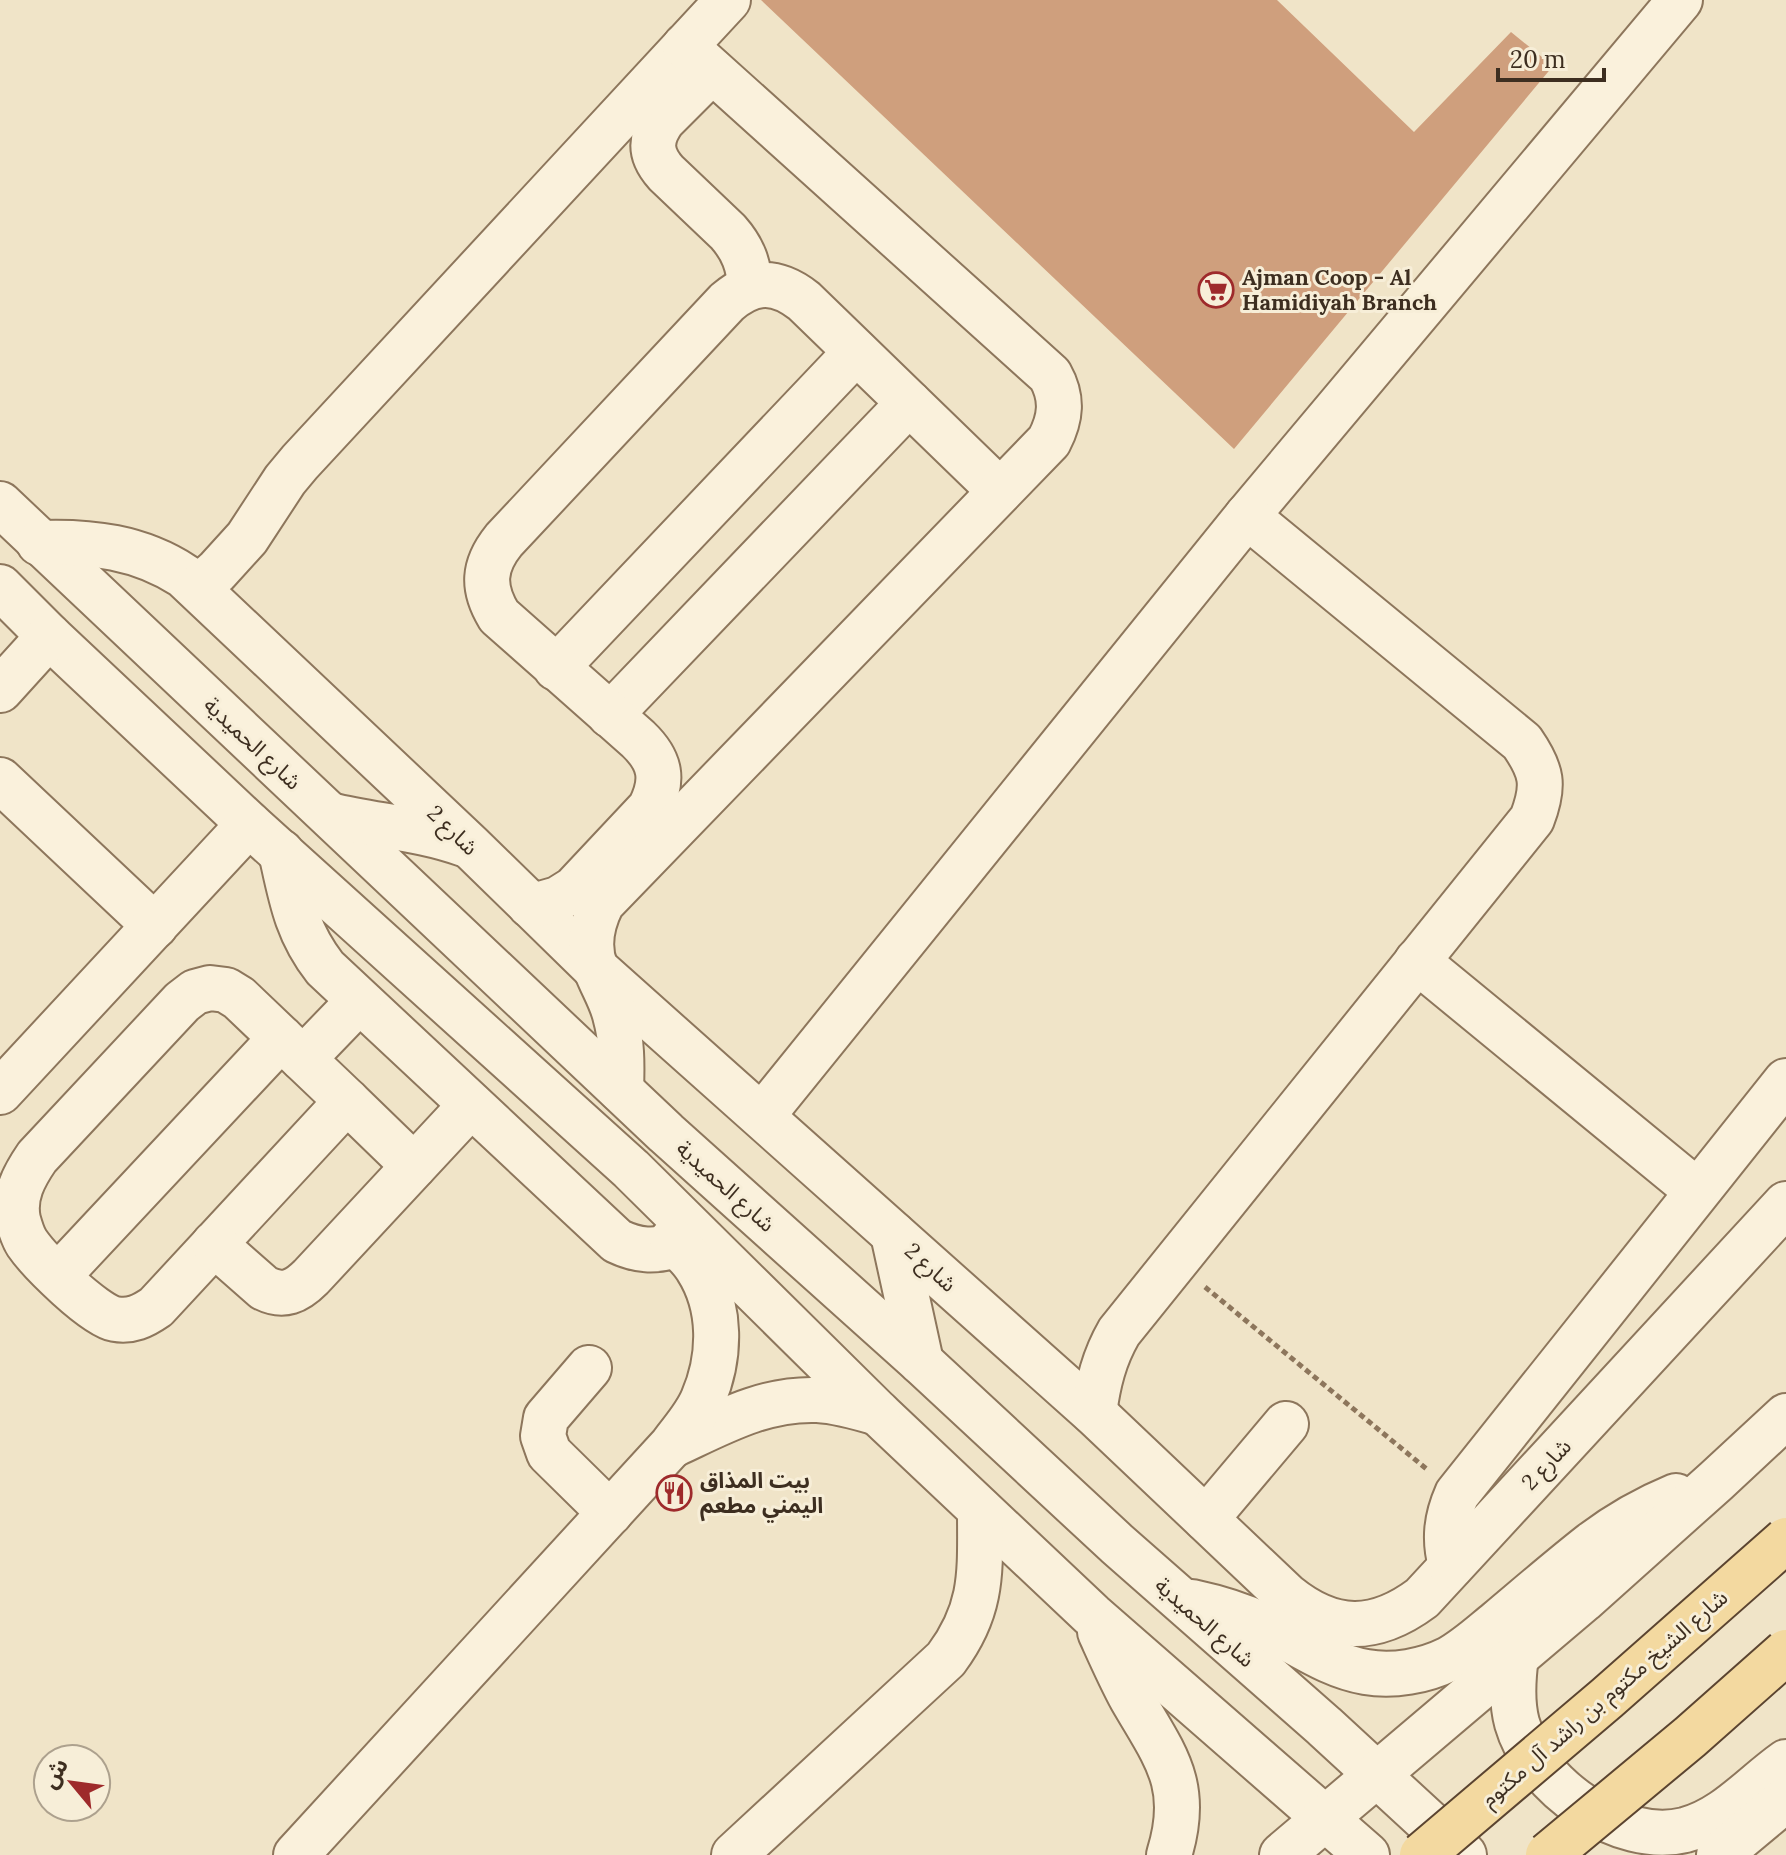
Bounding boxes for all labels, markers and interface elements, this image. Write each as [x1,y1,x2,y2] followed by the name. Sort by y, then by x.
[1498,32,1604,82] scale bar
[1510,44,1566,75] text: 20 m
[1242,263,1437,316] place label: Ajman Coop - Al Hamidiyah Branch
[1197,271,1235,309] supermarket icon: Ajman Coop - Al Hamidiyah Branch
[196,691,308,798] street label: شارع الحميدية
[419,799,484,863] street label: شارع 2
[669,1134,781,1240] street label: شارع الحميدية
[897,1236,963,1300] street label: شارع 2
[1515,1432,1579,1498] street label: شارع 2
[700,1466,823,1523] place label: بيت المذاق اليمني مطعم
[655,1474,693,1512] restaurant icon: بيت المذاق اليمني مطعم
[1147,1571,1261,1675] street label: شارع الحميدية
[1475,1583,1735,1815] street label: شارع الشيخ مكتوم بن راشد آل مكتوم
[32,1743,112,1823] north arrow
[35,1753,74,1793] text: ش

